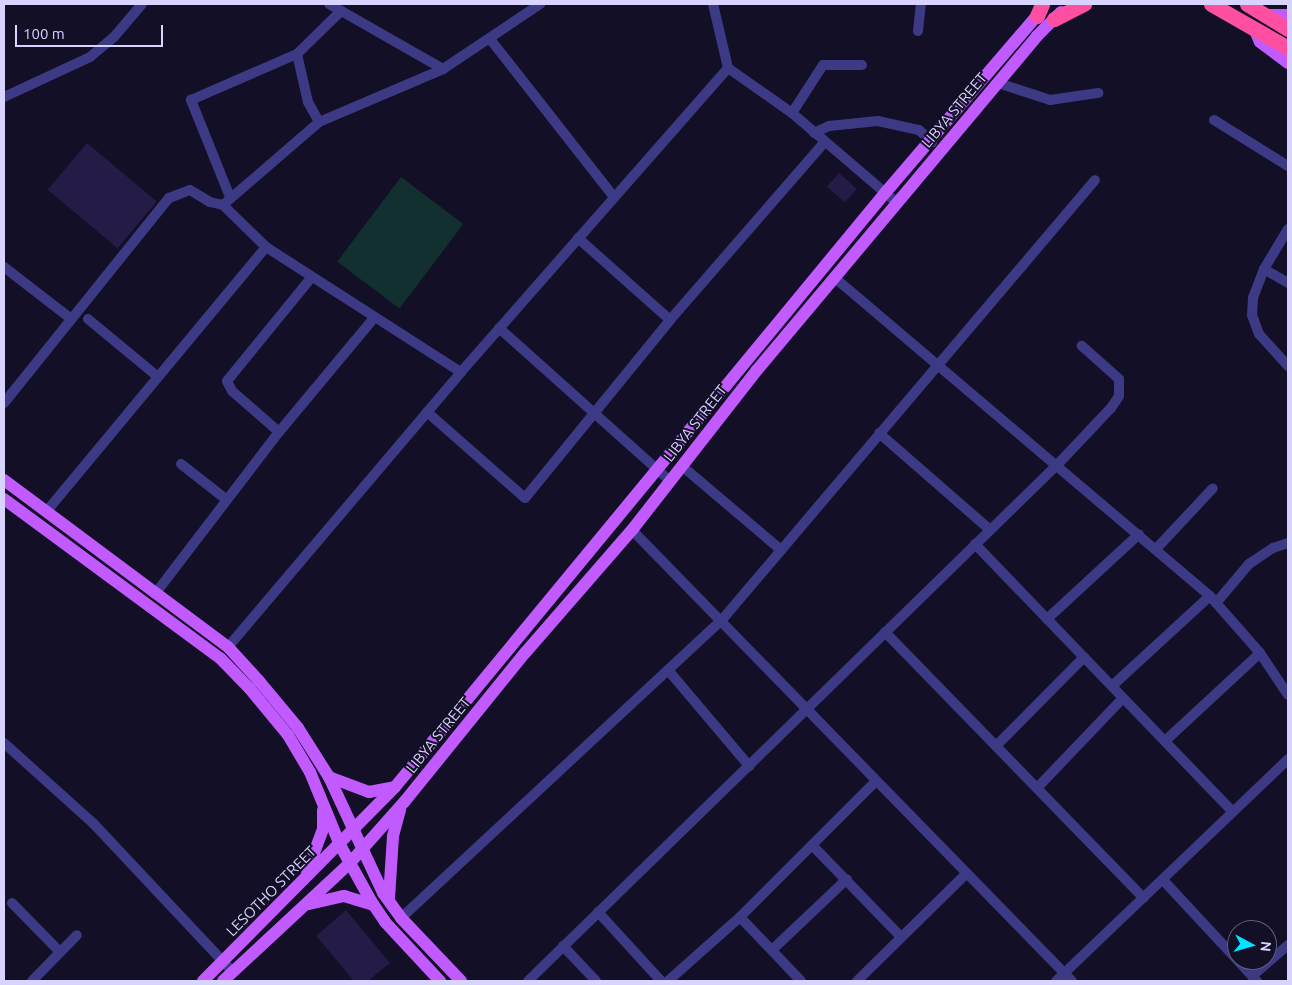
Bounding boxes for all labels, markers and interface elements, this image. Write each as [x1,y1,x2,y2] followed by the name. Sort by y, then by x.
[18,15,165,47] scale bar
[23,25,65,42] text: 100 m
[917,69,991,151] street label: LIBYA STREET
[660,381,730,465] street label: LIBYA STREET
[402,693,474,777] street label: LIBYA STREET
[222,842,320,940] street label: LESOTHO STREET
[1227,920,1277,970] north arrow
[1257,940,1274,952] text: N

